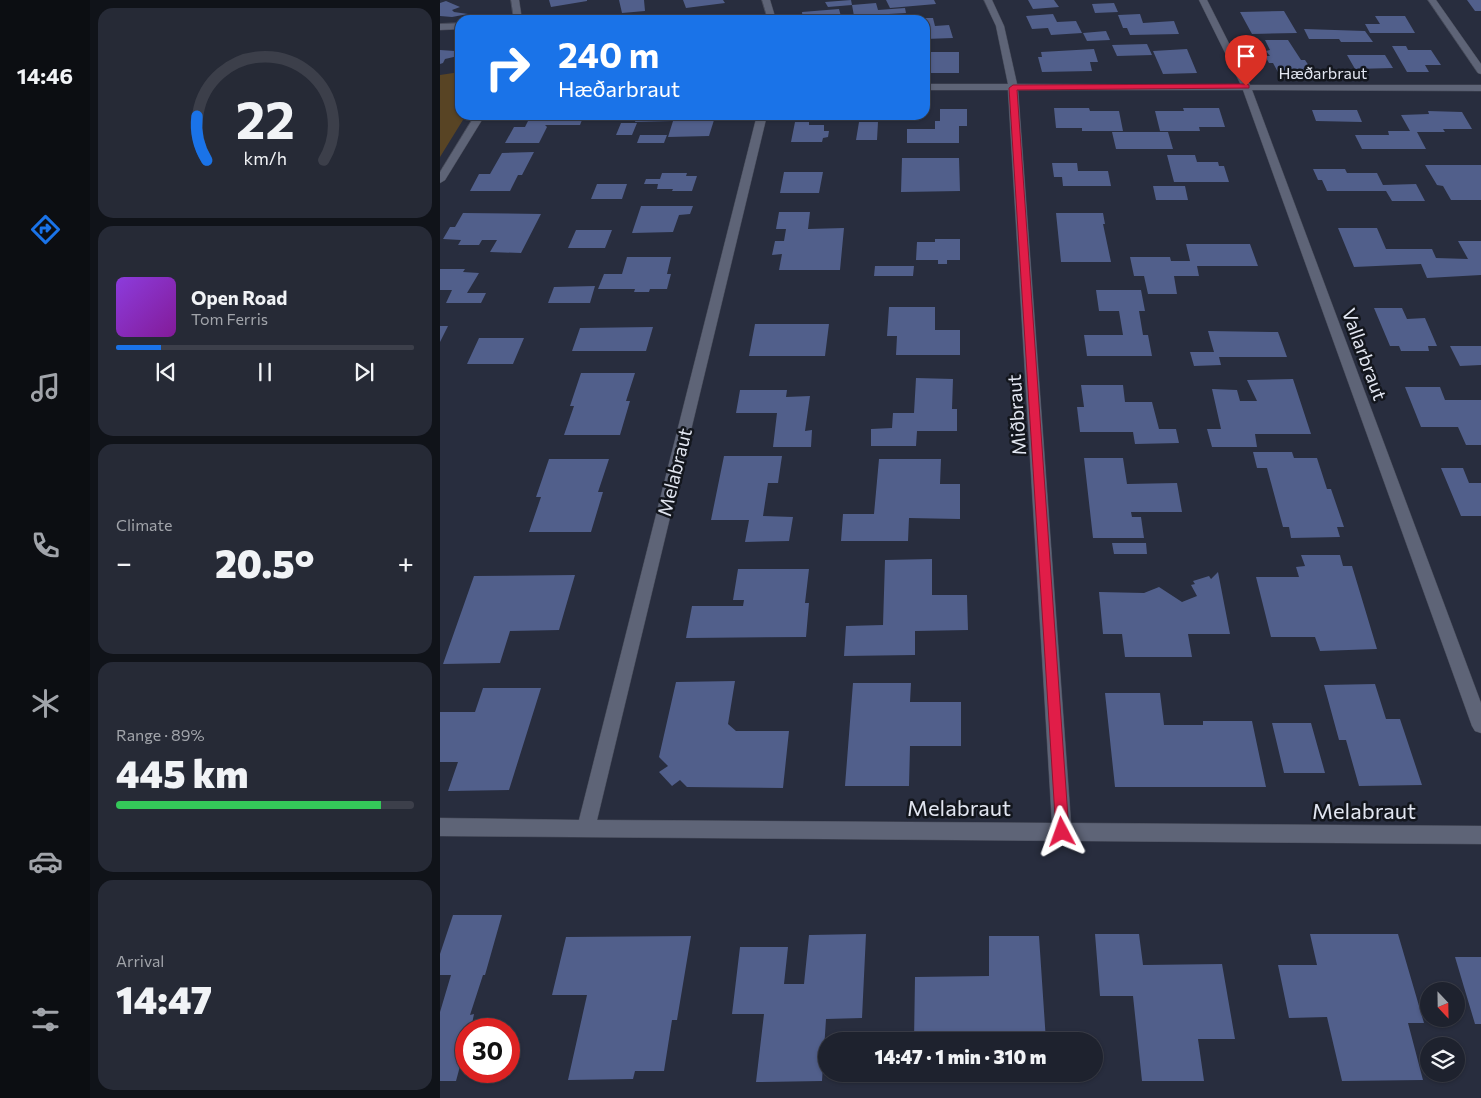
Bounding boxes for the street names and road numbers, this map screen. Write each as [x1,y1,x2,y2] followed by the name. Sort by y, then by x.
[1279,63,1368,82] street label: Hæðarbraut
[1338,305,1392,403] street label: Vallarbraut
[1002,373,1030,456] street label: Miðbraut
[652,425,696,518] street label: Melabraut
[907,794,1011,821] street label: Melabraut
[1312,797,1416,824] street label: Melabraut

